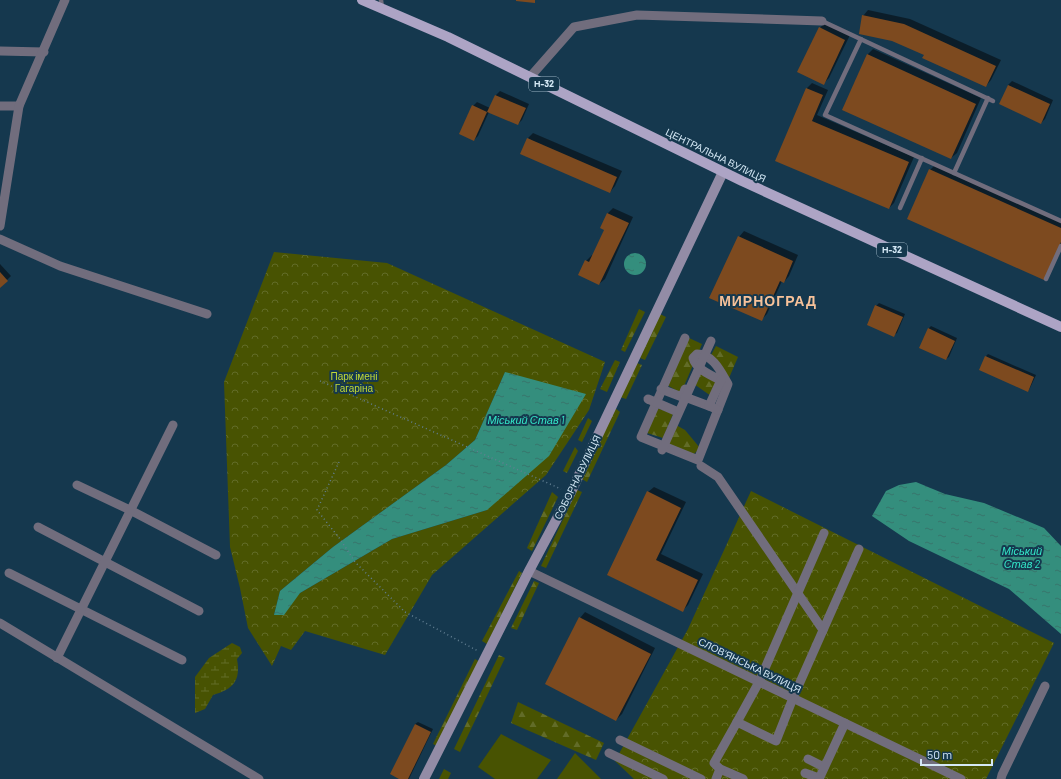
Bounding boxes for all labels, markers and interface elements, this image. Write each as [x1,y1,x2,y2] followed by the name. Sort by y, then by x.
[529,77,559,91] road number: Н-32
[664,125,768,185] street label: ЦЕНТРАЛЬНА ВУЛИЦЯ
[877,243,907,257] road number: Н-32
[719,292,817,309] district label: МИРНОГРАД
[330,370,378,394] park label: Парк імені Гагаріна
[487,413,565,426] water label: Міський Став 1
[551,433,603,521] street label: СОБОРНА ВУЛИЦЯ
[1002,544,1042,570] water label: Міський Став 2
[697,635,803,695] street label: СЛОВ'ЯНСЬКА ВУЛИЦЯ
[921,741,992,767] scale bar
[927,747,952,761] text: 50 m

